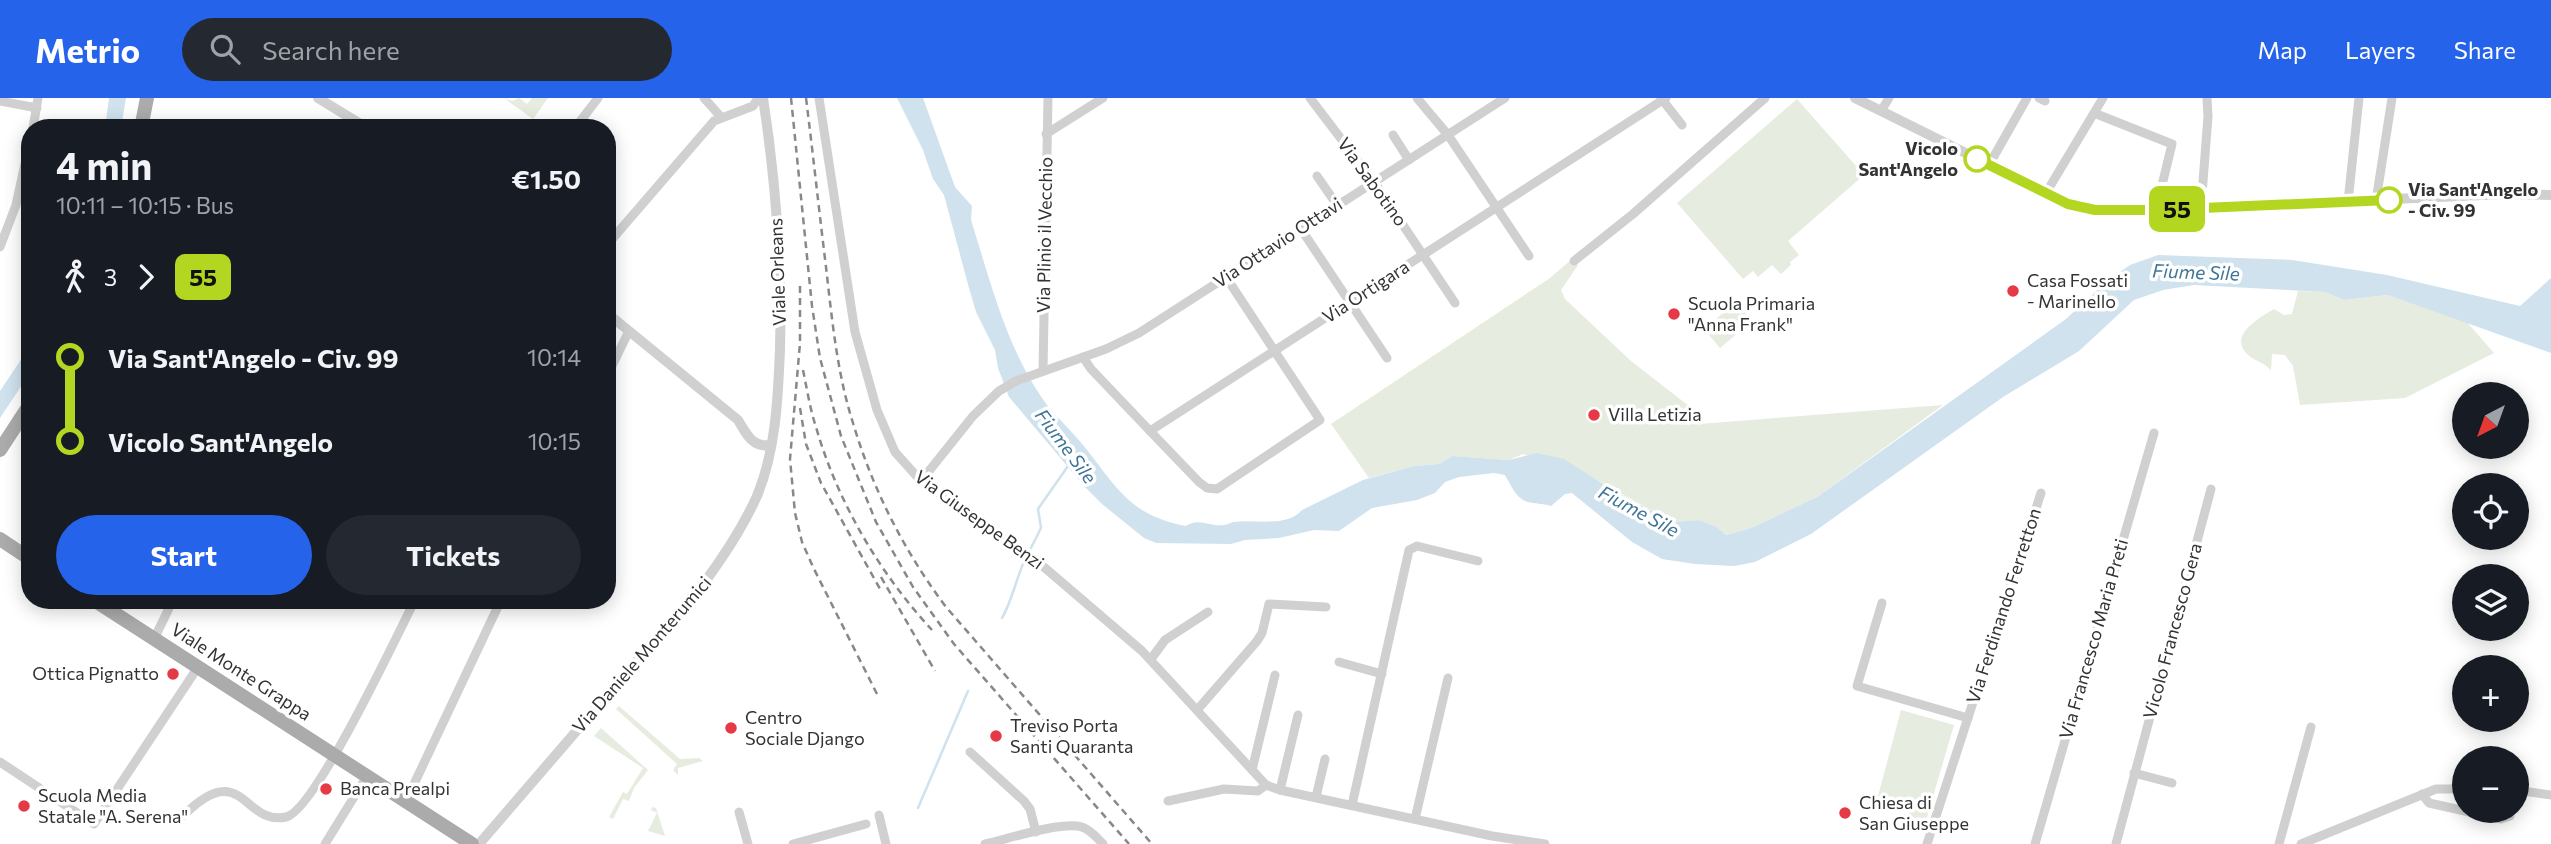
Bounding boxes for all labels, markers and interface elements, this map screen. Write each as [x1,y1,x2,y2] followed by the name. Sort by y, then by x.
[182,18,672,81] search box
[35,29,140,70] text: Metrio
[206,30,244,68] icon: search
[262,34,400,65] text: Search here
[2258,35,2307,64] text: Map
[2345,35,2416,64] text: Layers
[2454,35,2516,64] text: Share
[1333,133,1412,230] street label: Via Sabotino
[1859,137,1958,180] place label: Vicolo Sant'Angelo
[56,141,152,188] text: 4 min
[1964,146,1990,172] marker: Vicolo Sant'Angelo
[1032,157,1056,313] street label: Via Plinio il Vecchio
[512,163,581,194] text: €1.50
[2408,178,2538,221] place label: Via Sant'Angelo - Civ. 99
[2146,186,2208,232] line badge: 55
[2376,187,2402,213] marker: Via Sant'Angelo - Civ. 99
[56,191,234,219] text: 10:11 – 10:15 · Bus
[1209,192,1346,292] street label: Via Ottavio Ottavi
[2163,194,2191,223] text: 55
[764,218,790,326] street label: Viale Orleans
[1318,255,1413,327] street label: Via Ortigara
[56,258,94,296] icon: walk
[127,258,165,296] icon: forward
[2152,258,2240,285] water label: Fiume Sile
[189,262,217,291] text: 55
[104,263,117,291] text: 3
[2027,269,2128,312] place label: Casa Fossati - Marinello
[2005,283,2021,299] marker: Casa Fossati - Marinello
[1688,292,1815,335] place label: Scuola Primaria "Anna Frank"
[1666,306,1682,322] marker: Scuola Primaria "Anna Frank"
[108,342,399,373] text: Via Sant'Angelo - Civ. 99
[527,343,581,371] text: 10:14
[2452,382,2529,458] north arrow
[2452,382,2529,823] map controls
[1608,403,1702,425] place label: Villa Letizia
[1031,404,1102,488] water label: Fiume Sile
[1586,407,1602,423] marker: Villa Letizia
[108,426,333,457] text: Vicolo Sant'Angelo
[528,427,581,455] text: 10:15
[911,465,1049,574] street label: Via Giuseppe Benzi
[2452,473,2529,550] button: locate
[1595,480,1683,541] water label: Fiume Sile
[1961,505,2045,706] street label: Via Ferdinando Ferretton
[56,515,312,595] button: Start
[326,515,581,595] button: Tickets
[2054,536,2132,741] street label: Via Francesco Maria Preti
[2138,540,2206,721] street label: Vicolo Francesco Gera
[2452,564,2529,641] button: layers
[567,571,715,737] street label: Via Daniele Monterumici
[167,618,316,725] street label: Viale Monte Grappa
[2452,655,2529,732] button: +
[32,662,159,684] place label: Ottica Pignatto
[165,666,181,682] marker: Ottica Pignatto
[745,706,865,749] place label: Centro Sociale Django
[1010,714,1133,757] place label: Treviso Porta Santi Quaranta
[723,720,739,736] marker: Centro Sociale Django
[988,728,1004,744] marker: Treviso Porta Santi Quaranta
[2452,746,2529,823] button: −
[340,777,450,799] place label: Banca Prealpi
[318,781,334,797] marker: Banca Prealpi
[38,784,188,827] place label: Scuola Media Statale "A. Serena"
[1859,791,1969,834] place label: Chiesa di San Giuseppe
[16,798,32,814] marker: Scuola Media Statale "A. Serena"
[1837,805,1853,821] marker: Chiesa di San Giuseppe

